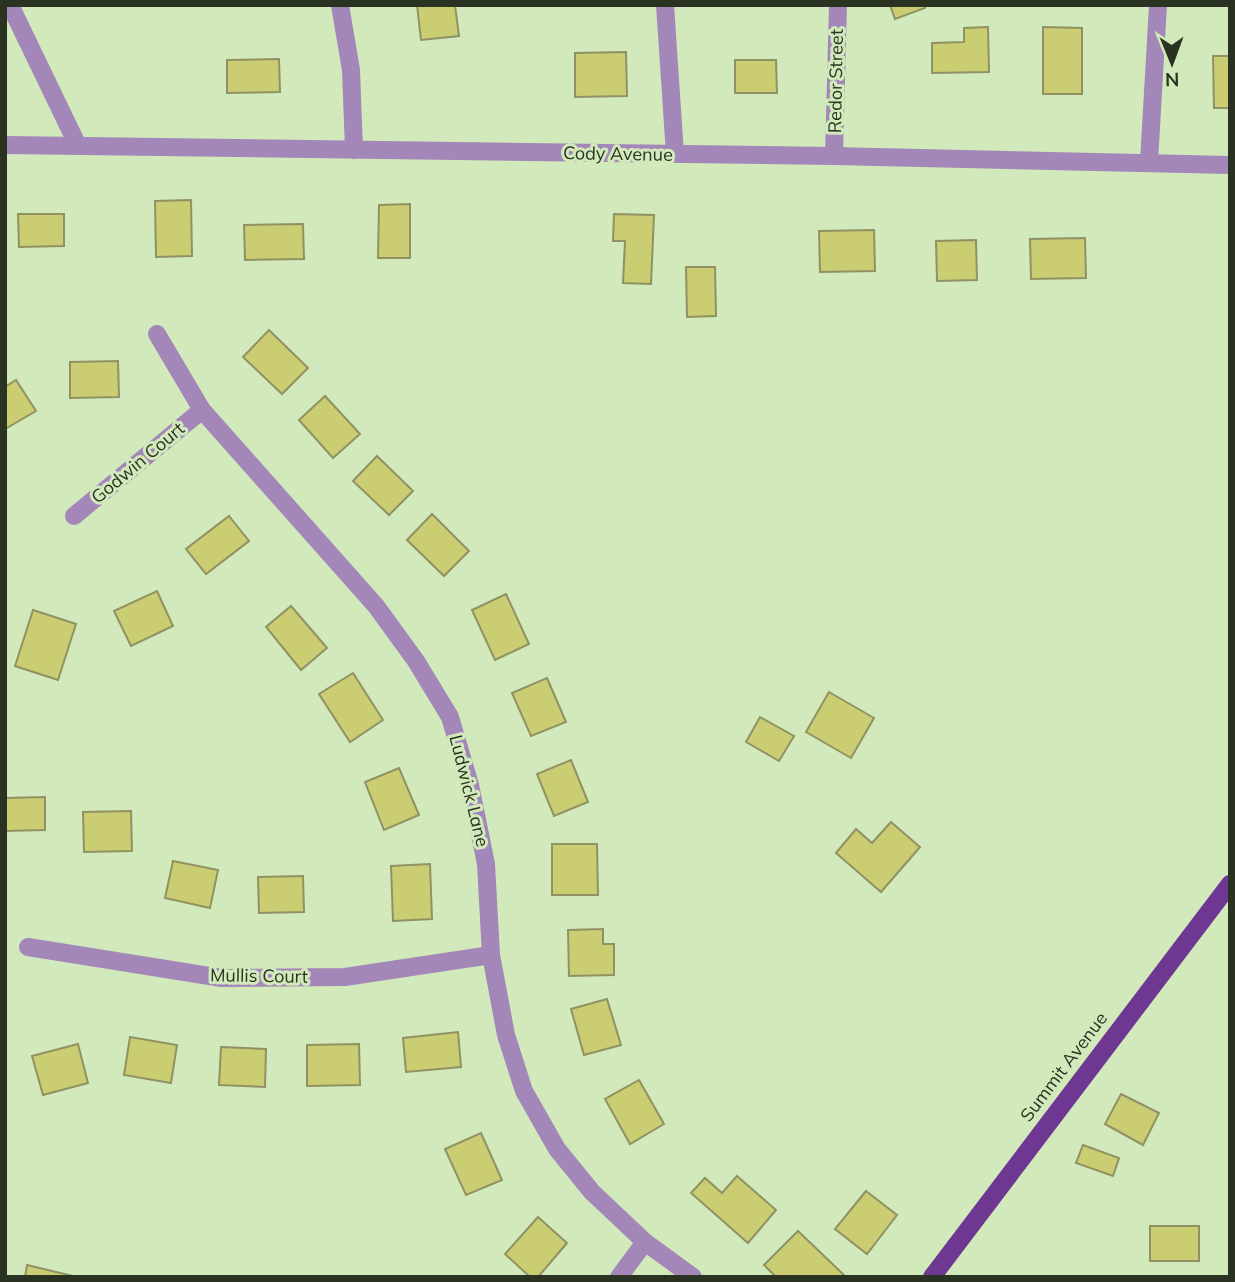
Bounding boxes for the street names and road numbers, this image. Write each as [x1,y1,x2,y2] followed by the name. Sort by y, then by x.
[823,29,848,133] street label: Redor Street
[563,141,673,166] street label: Cody Avenue
[86,417,189,508] street label: Godwin Court
[444,733,495,849] street label: Ludwick Lane
[210,963,308,988] street label: Mullis Court
[1015,1007,1112,1126] street label: Summit Avenue

